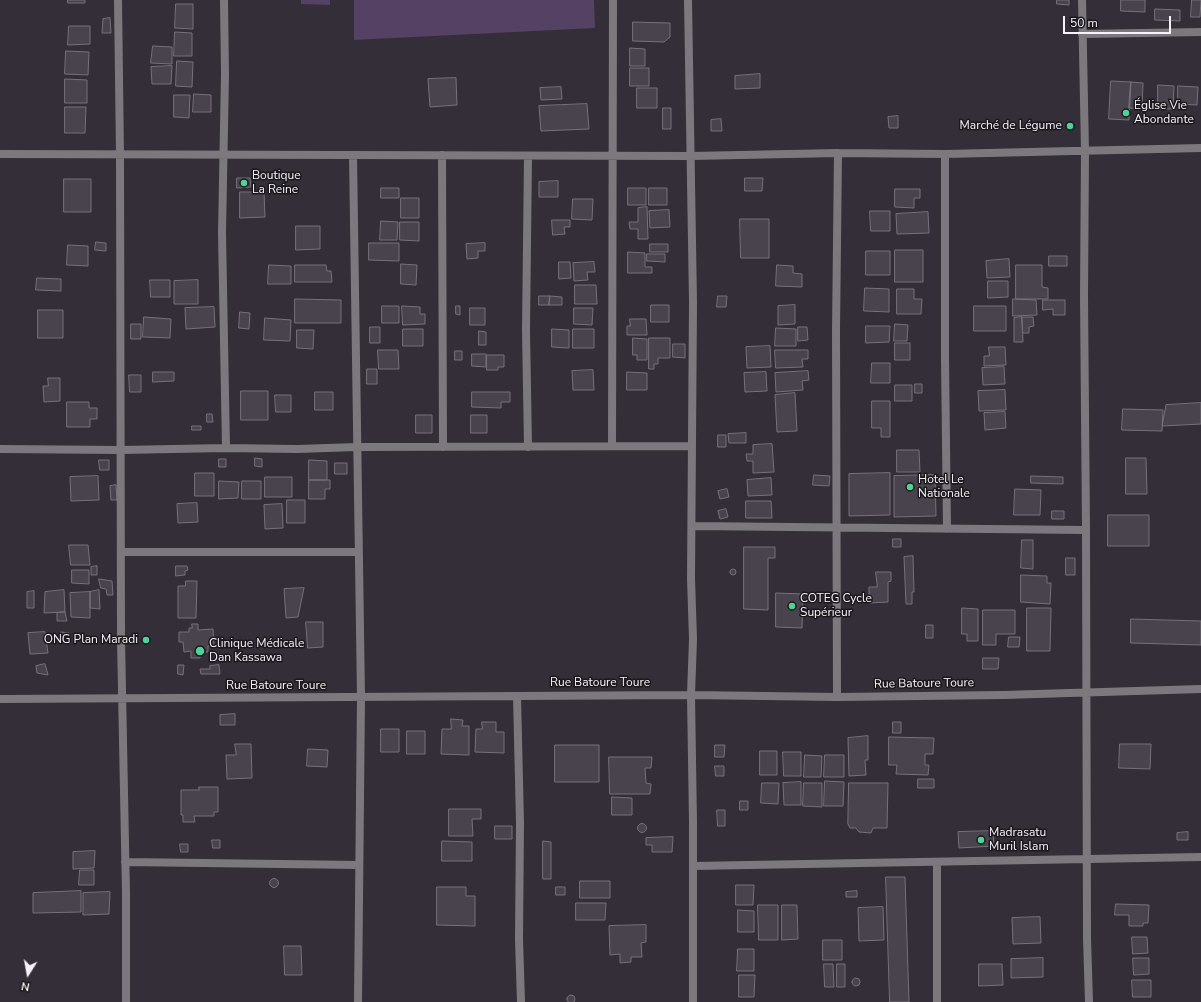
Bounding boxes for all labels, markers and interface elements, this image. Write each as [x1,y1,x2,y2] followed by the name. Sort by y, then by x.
[1065,8,1173,34] scale bar
[1070,15,1098,31] text: 50 m
[1134,99,1194,127] place label: Église Vie Abondante
[1121,108,1131,118] marker: Église Vie Abondante
[960,119,1062,133] place label: Marché de Légume
[1065,121,1075,131] marker: Marché de Légume
[252,169,301,197] place label: Boutique La Reine
[239,178,249,188] marker: Boutique La Reine
[918,473,970,501] place label: Hotel Le Nationale
[905,482,915,492] marker: Hotel Le Nationale
[800,592,872,620] place label: COTEG Cycle Supérieur
[787,601,797,611] marker: COTEG Cycle Supérieur
[44,633,138,647] place label: ONG Plan Maradi
[141,635,151,645] marker: ONG Plan Maradi
[209,637,304,665] place label: Clinique Médicale Dan Kassawa
[194,645,206,657] marker: Clinique Médicale Dan Kassawa
[550,676,650,690] street label: Rue Batoure Toure
[874,676,974,692] street label: Rue Batoure Toure
[226,679,326,693] street label: Rue Batoure Toure
[989,826,1049,854] place label: Madrasatu Muril Islam
[976,835,986,845] marker: Madrasatu Muril Islam
[8,954,48,994] north arrow
[20,978,31,994] text: N

